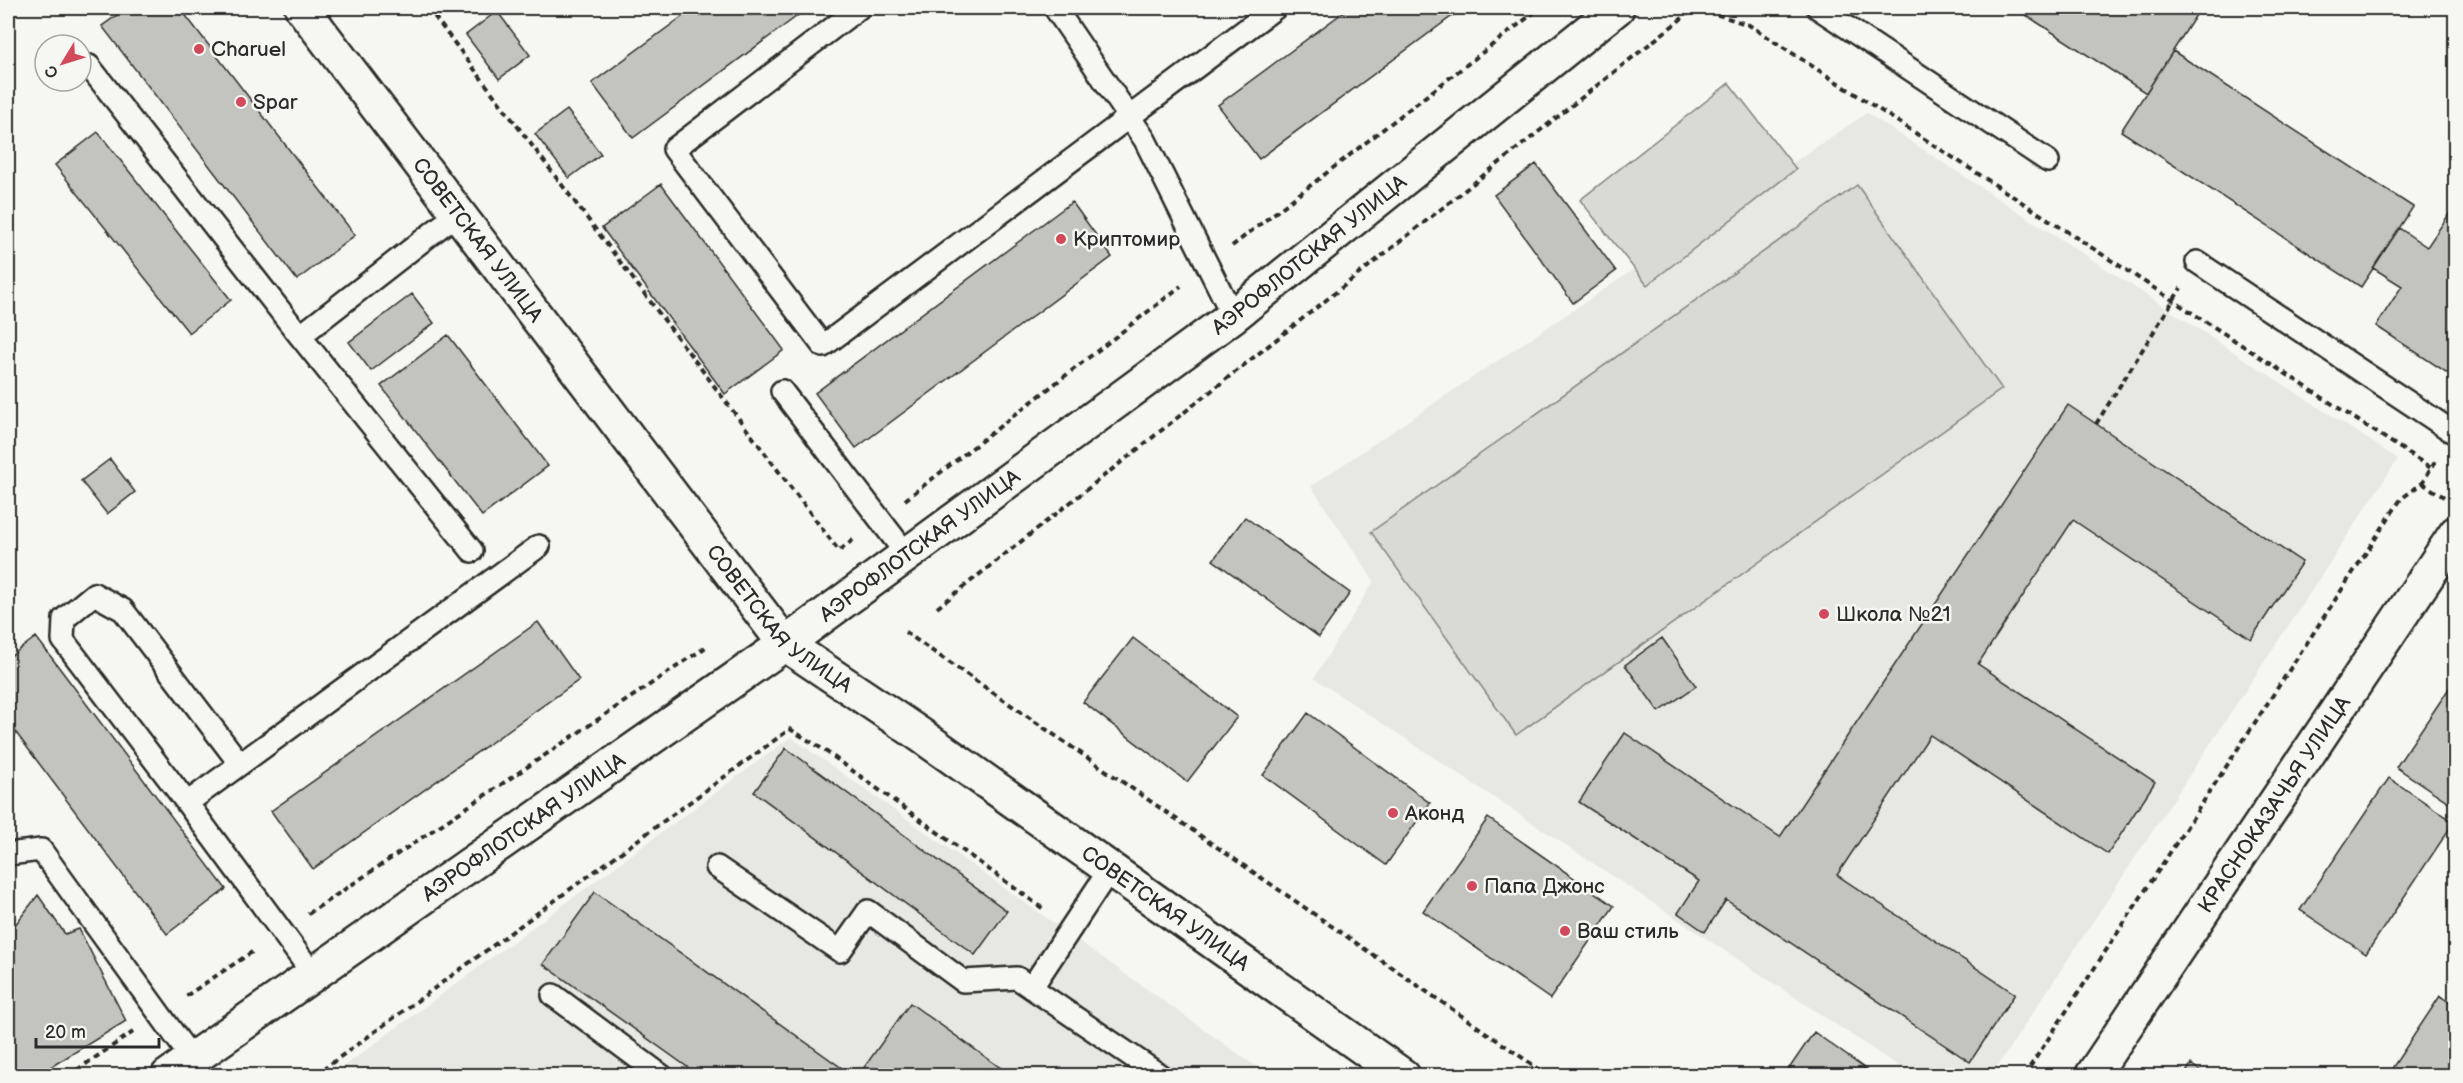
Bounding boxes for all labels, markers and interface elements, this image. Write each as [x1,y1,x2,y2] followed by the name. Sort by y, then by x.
[33,33,93,93] north arrow
[211,37,286,62] place label: Charuel
[192,42,206,56] marker: Charuel
[41,61,63,82] text: С
[253,90,298,115] place label: Spar
[234,95,248,109] marker: Spar
[408,153,549,327] street label: СОВЕТСКАЯ УЛИЦА
[1206,169,1412,341] street label: АЭРОФЛОТСКАЯ УЛИЦА
[1073,227,1180,252] place label: Криптомир
[1054,232,1068,246] marker: Криптомир
[814,464,1025,628] street label: АЭРОФЛОТСКАЯ УЛИЦА
[702,540,857,698] street label: СОВЕТСКАЯ УЛИЦА
[1836,602,1951,627] place label: Школа №21
[1817,607,1831,621] marker: Школа №21
[2193,691,2356,917] street label: КРАСНОКАЗАЧЬЯ УЛИЦА
[416,747,630,907] street label: АЭРОФЛОТСКАЯ УЛИЦА
[1404,801,1464,826] place label: Аконд
[1386,806,1400,820] marker: Аконд
[1077,840,1255,976] street label: СОВЕТСКАЯ УЛИЦА
[1484,874,1605,899] place label: Папа Джонс
[1465,879,1479,893] marker: Папа Джонс
[1577,919,1679,944] place label: Ваш стиль
[1558,924,1572,938] marker: Ваш стиль
[36,1011,159,1049] scale bar
[45,1022,86,1043] text: 20 m

